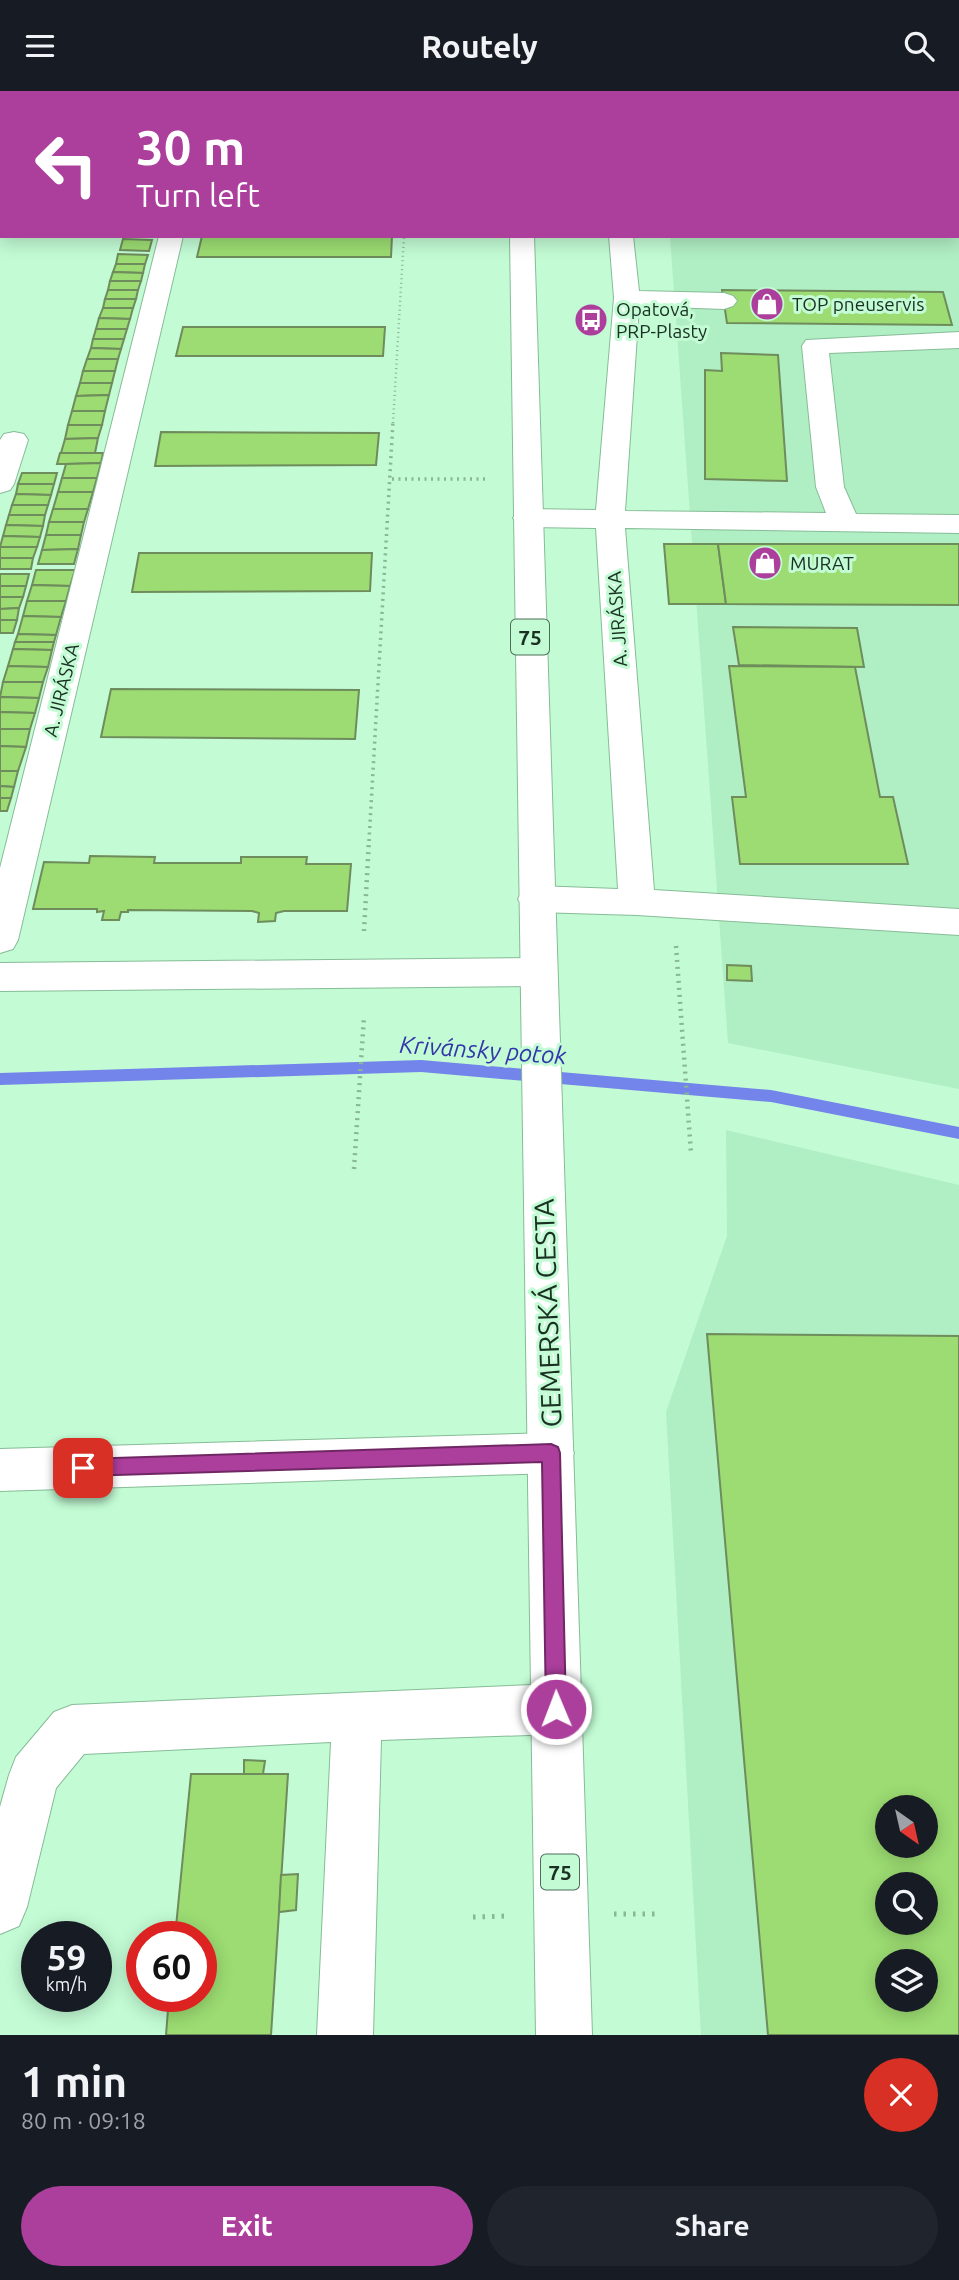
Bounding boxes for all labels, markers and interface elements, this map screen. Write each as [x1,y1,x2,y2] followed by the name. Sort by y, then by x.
[21,27,59,65] icon: menu
[900,27,938,65] icon: search
[421,28,538,64] text: Routely
[21,119,112,210] icon: left
[136,119,245,174] text: 30 m
[136,177,260,213] text: Turn left
[748,285,786,323] shop icon: TOP pneuservis
[792,293,925,315] place label: TOP pneuservis
[616,298,707,342] place label: Opatová, PRP-Plasty
[572,301,610,339] bus stop icon: Opatová, PRP-Plasty
[746,544,784,582] shop icon: MURAT
[790,552,854,574] place label: MURAT
[603,570,631,667] street label: A. JIRÁSKA
[511,619,549,655] road number: 75
[39,640,83,739] street label: A. JIRÁSKA
[399,1031,568,1069] water label: Krivánsky potok
[527,1198,566,1428] street label: GEMERSKÁ CESTA
[53,1438,113,1498] pin
[64,1449,102,1487] icon: arrive
[519,1672,593,1746] position arrow
[875,1795,938,1859] north arrow
[875,1795,938,2012] map controls
[541,1855,579,1889] road number: 75
[875,1872,938,1935] button: search
[126,1921,217,2012] speed limit sign: 60
[47,1937,86,1977] text: 59
[875,1949,938,2012] button: layers
[46,1974,87,1994] text: km/h
[21,2058,127,2105] text: 1 min
[864,2058,938,2132] button: close
[21,2108,146,2133] text: 80 m · 09:18
[21,2186,473,2266] button: Exit
[487,2186,938,2266] button: Share

